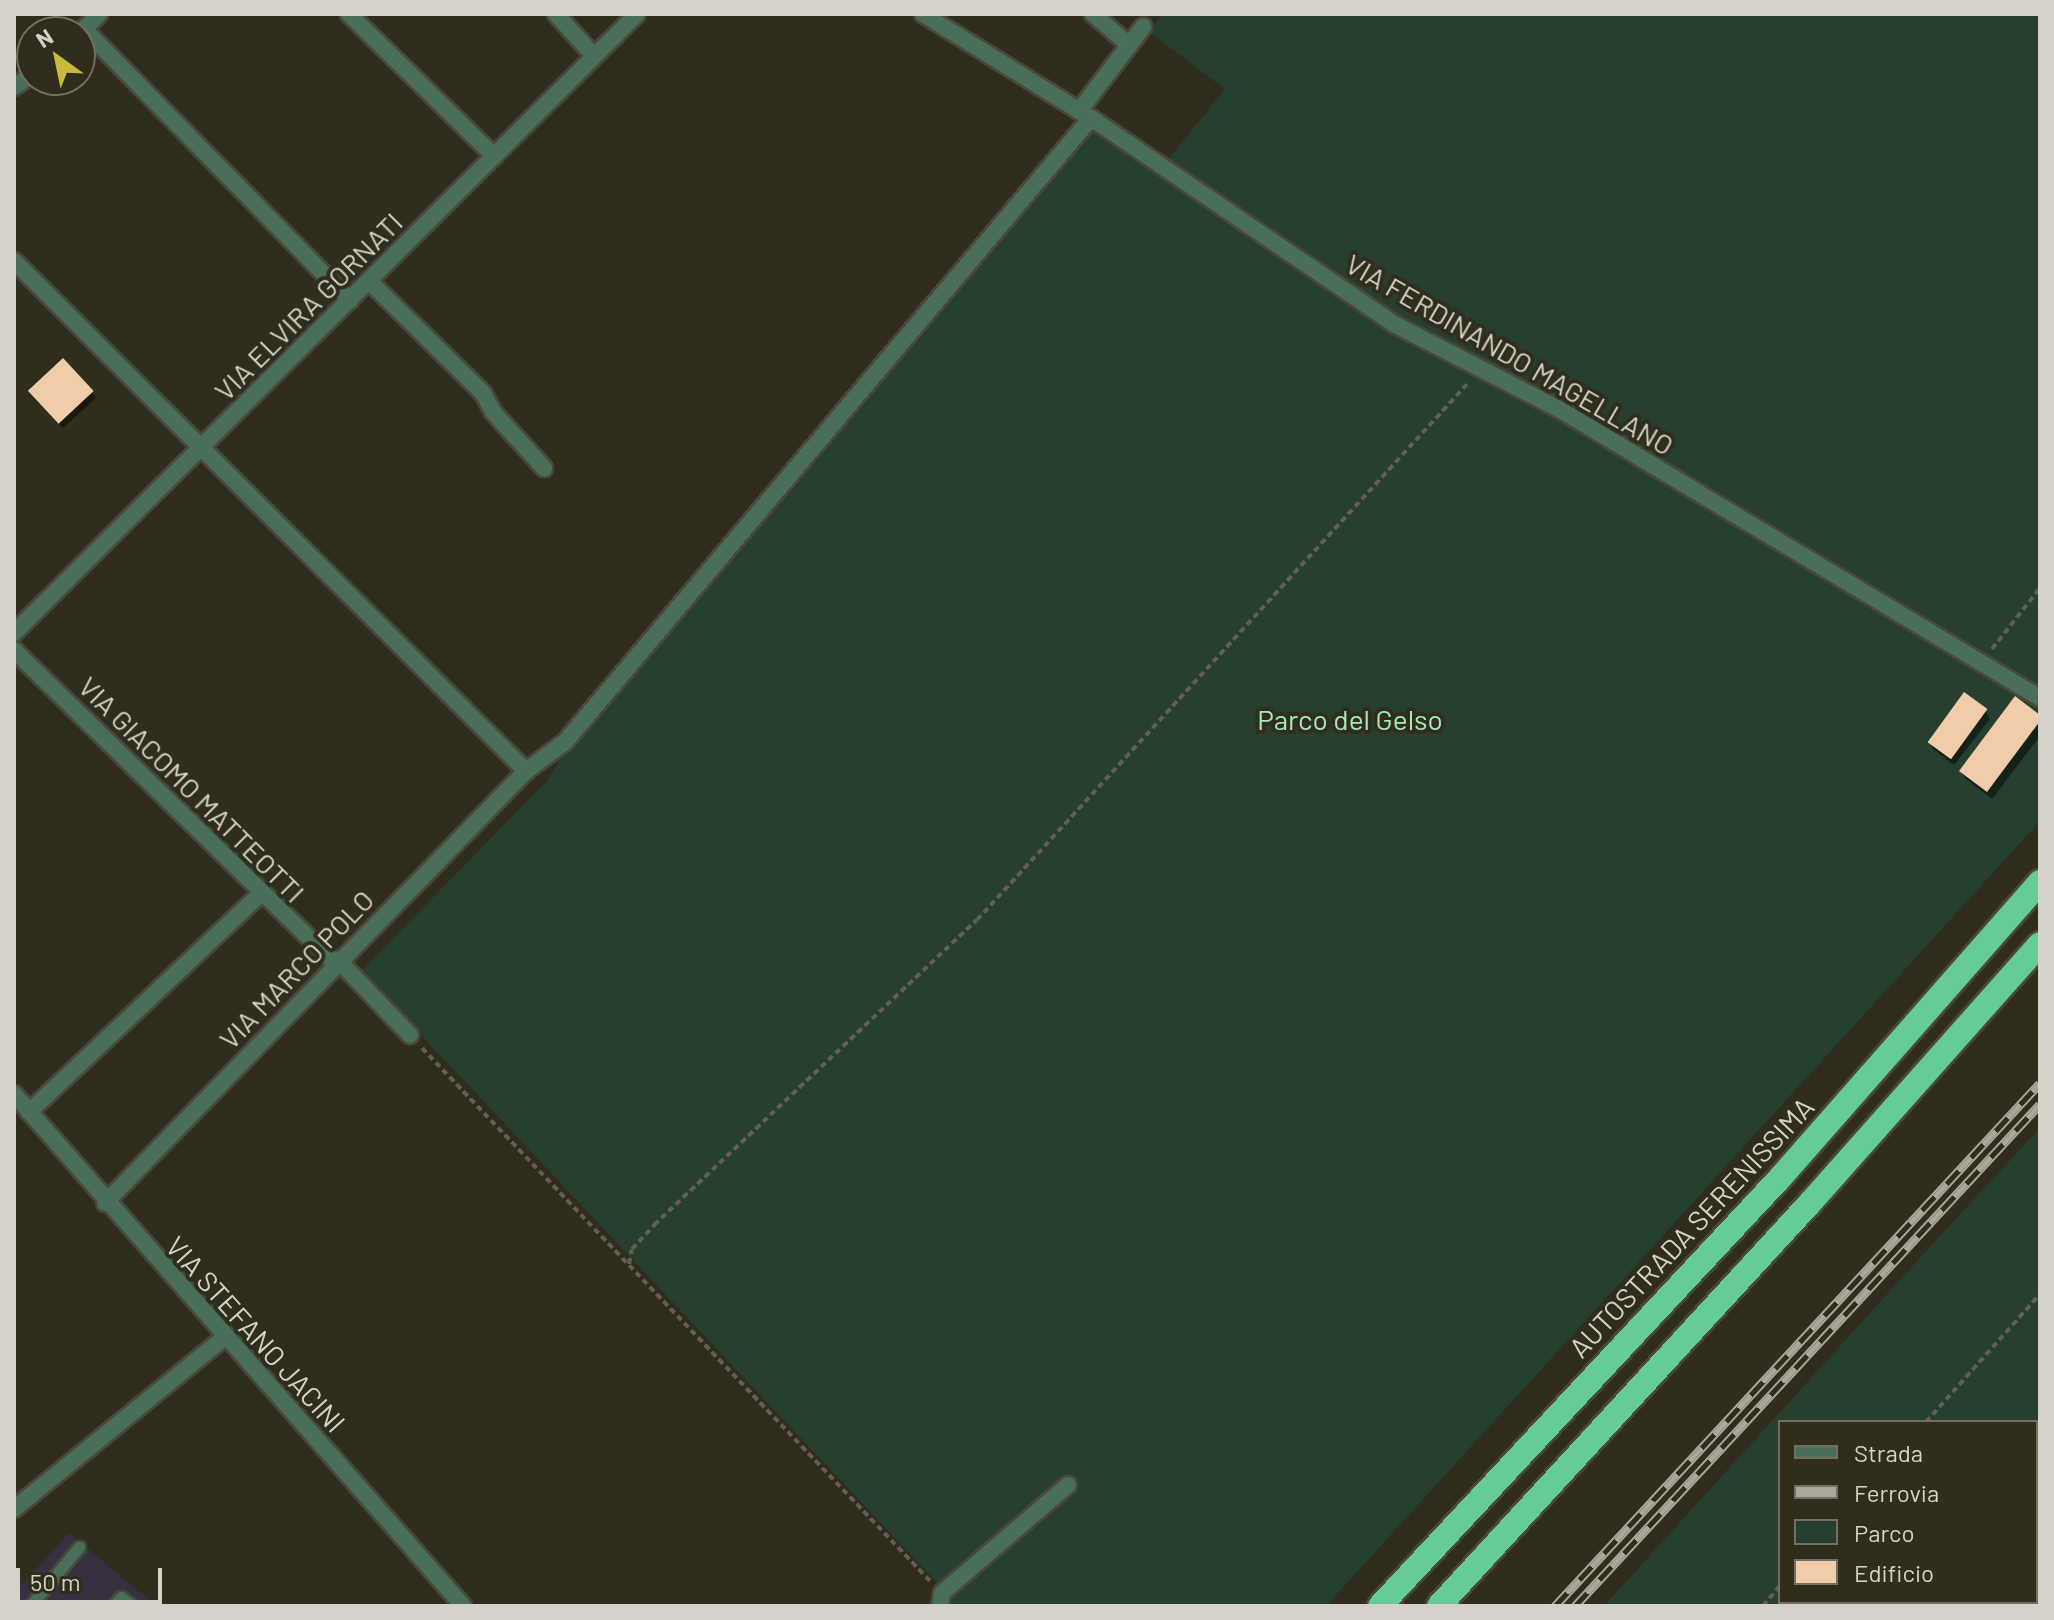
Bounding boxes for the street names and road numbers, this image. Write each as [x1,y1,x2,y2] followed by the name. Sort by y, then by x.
[207,205,409,407] street label: VIA ELVIRA GORNATI
[1340,246,1680,462] street label: VIA FERDINANDO MAGELLANO
[72,669,312,909] street label: VIA GIACOMO MATTEOTTI
[212,883,380,1055] street label: VIA MARCO POLO
[1562,1090,1820,1364] street label: AUTOSTRADA SERENISSIMA
[159,1229,353,1439] street label: VIA STEFANO JACINI

